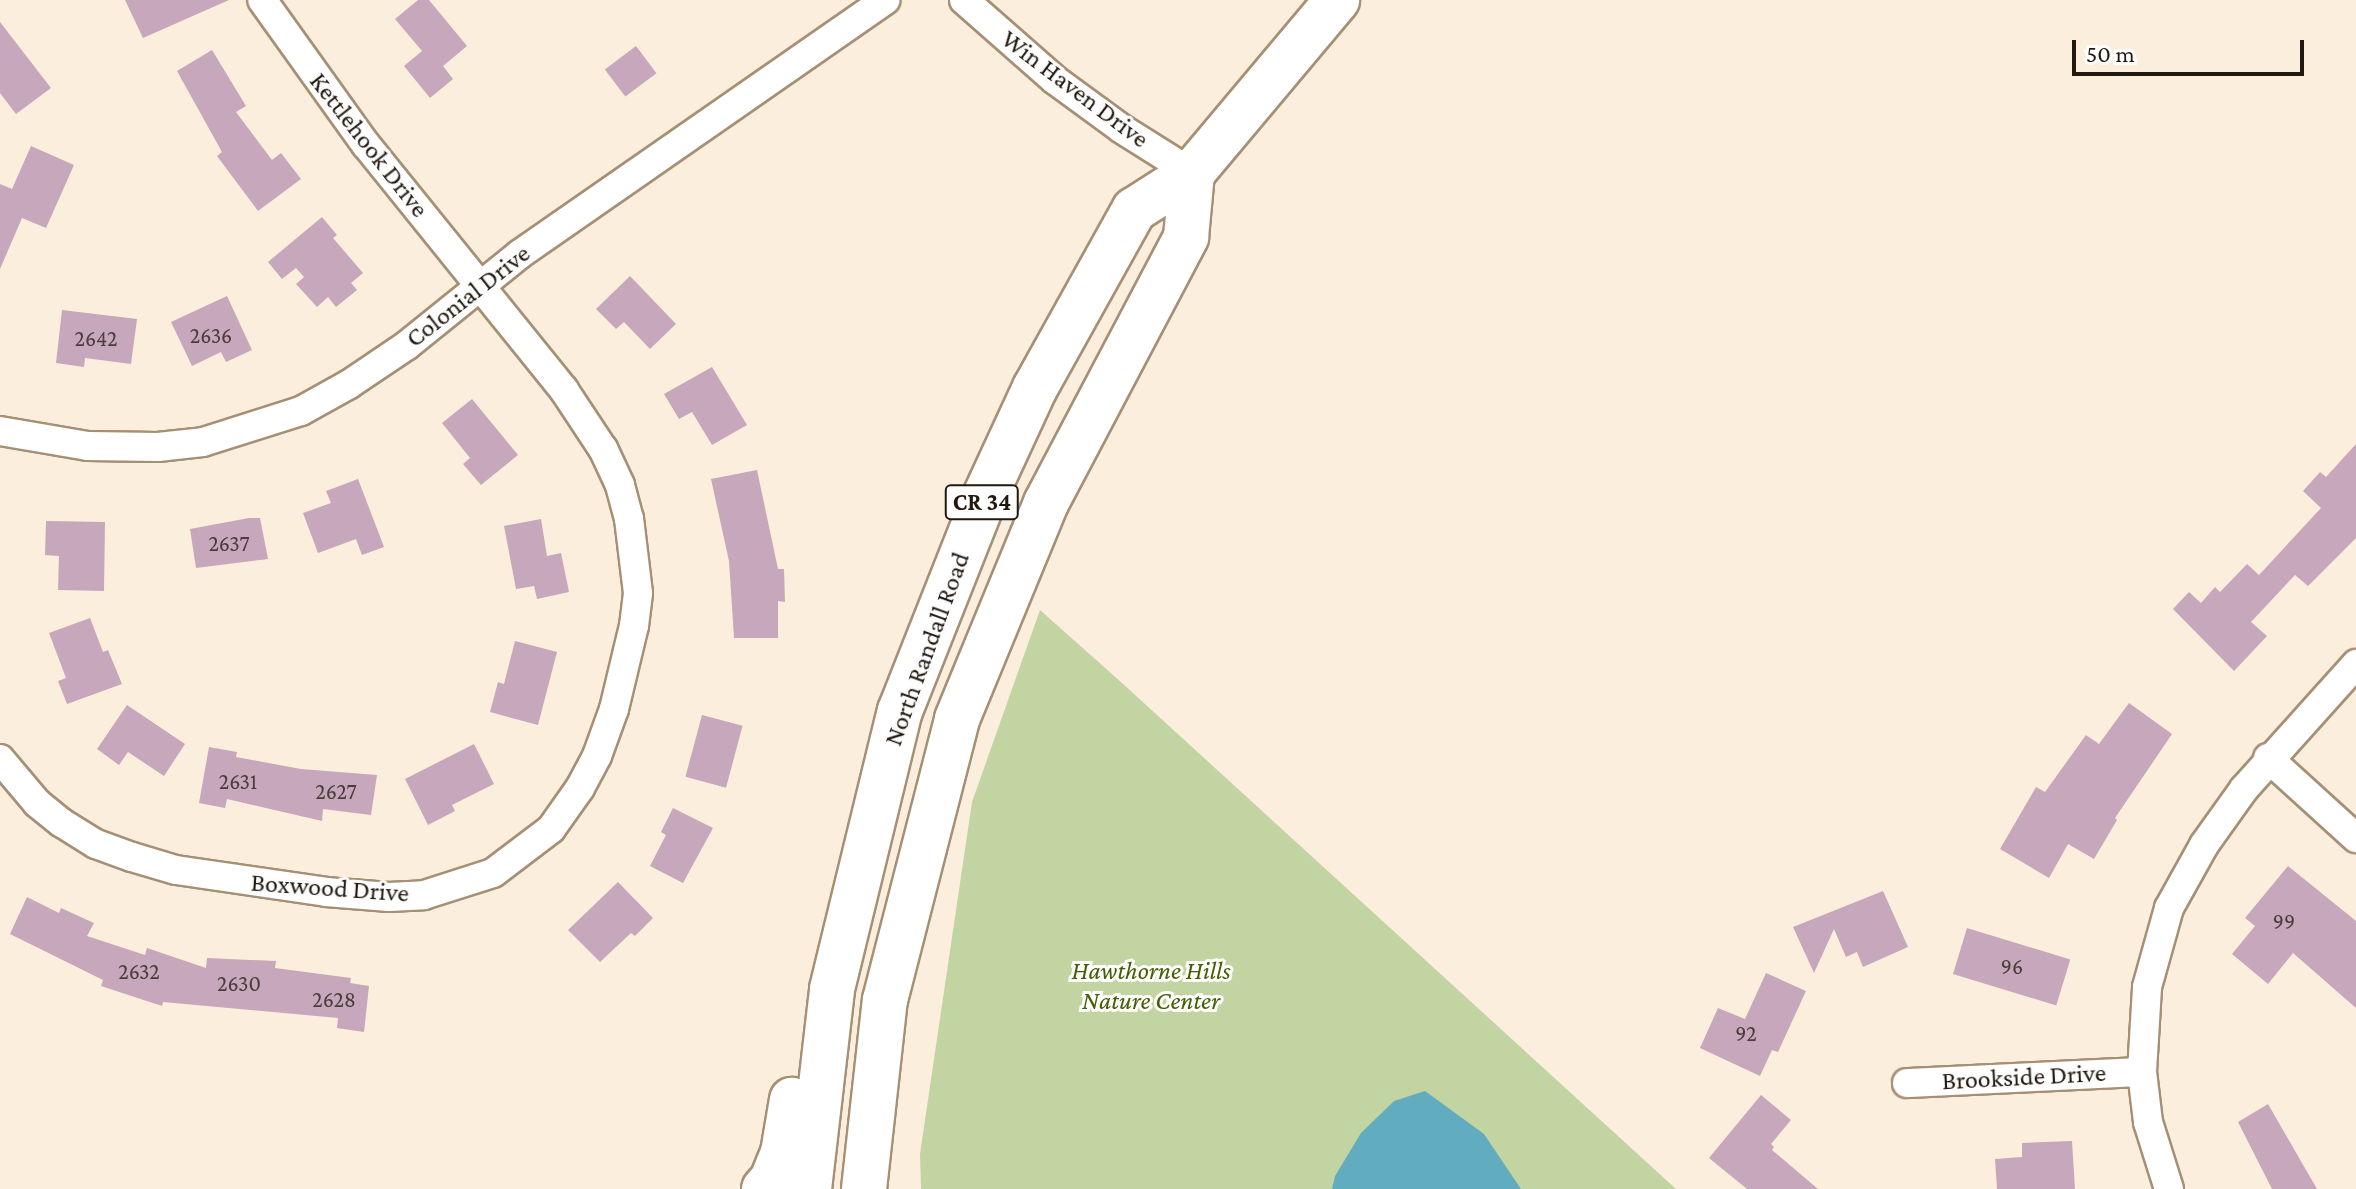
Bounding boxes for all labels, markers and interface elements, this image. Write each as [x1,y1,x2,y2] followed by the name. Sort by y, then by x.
[995,23,1155,155] street label: Win Haven Drive
[2076,24,2308,74] scale bar
[2086,40,2135,67] text: 50 m
[303,66,435,224] street label: Kettlehook Drive
[400,238,536,354] street label: Colonial Drive
[190,323,232,349] house number: 2636
[74,326,118,352] house number: 2642
[944,482,1020,522] road number: CR 34
[208,531,250,557] house number: 2637
[878,548,976,750] street label: North Randall Road
[219,769,257,795] house number: 2631
[315,779,357,805] house number: 2627
[250,867,410,909] street label: Boxwood Drive
[2273,909,2295,935] house number: 99
[2001,954,2023,980] house number: 96
[1072,955,1230,1016] park label: Hawthorne Hills Nature Center
[118,959,160,985] house number: 2632
[217,971,261,997] house number: 2630
[312,987,356,1013] house number: 2628
[1735,1021,1757,1047] house number: 92
[1941,1057,2107,1097] street label: Brookside Drive

